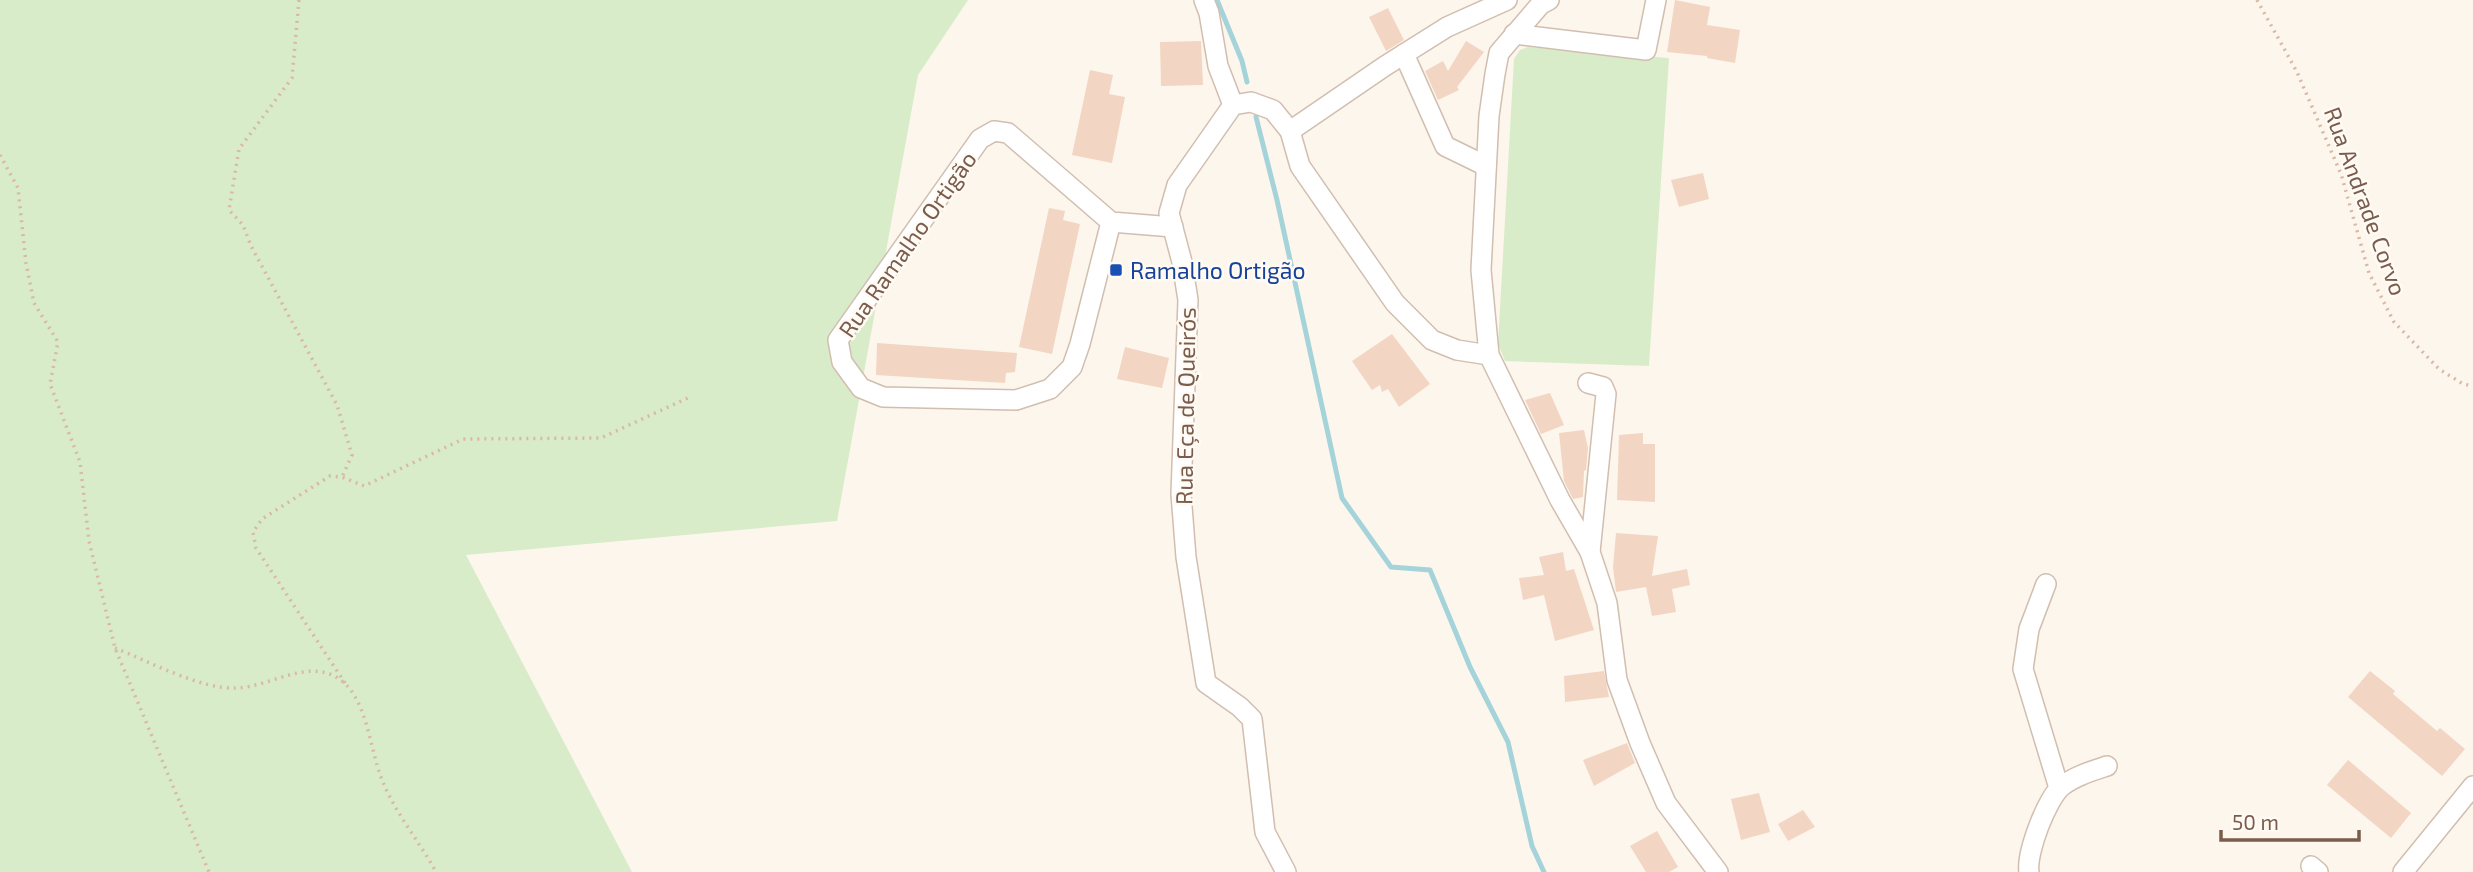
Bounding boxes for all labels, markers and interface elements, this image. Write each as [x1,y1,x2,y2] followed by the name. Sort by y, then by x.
[2319,103,2413,299] street label: Rua Andrade Corvo
[832,146,982,342] street label: Rua Ramalho Ortigão
[1130,256,1305,284] place label: Ramalho Ortigão
[1108,262,1124,278] marker: Ramalho Ortigão
[1169,307,1202,505] street label: Rua Eça de Queirós
[2221,798,2359,842] scale bar
[2232,809,2279,834] text: 50 m

